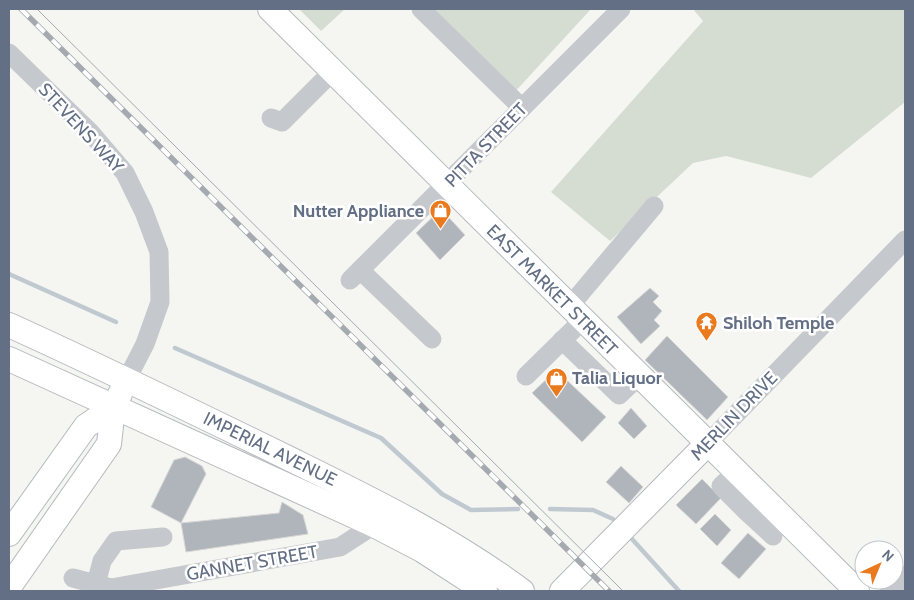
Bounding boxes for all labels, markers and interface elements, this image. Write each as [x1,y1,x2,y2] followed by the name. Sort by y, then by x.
[34,79,129,178] street label: STEVENS WAY
[440,98,532,192] street label: PITTA STREET
[428,199,452,230] shop icon: Nutter Appliance
[293,200,424,222] place label: Nutter Appliance
[482,220,622,360] street label: EAST MARKET STREET
[695,311,719,342] temple icon: Shiloh Temple
[723,312,834,334] place label: Shiloh Temple
[544,366,568,397] shop icon: Talia Liquor
[572,367,662,389] place label: Talia Liquor
[686,367,782,465] street label: MERLIN DRIVE
[200,407,340,491] street label: IMPERIAL AVENUE
[854,540,904,590] north arrow
[185,541,320,585] street label: GANNET STREET
[878,546,898,566] text: N

